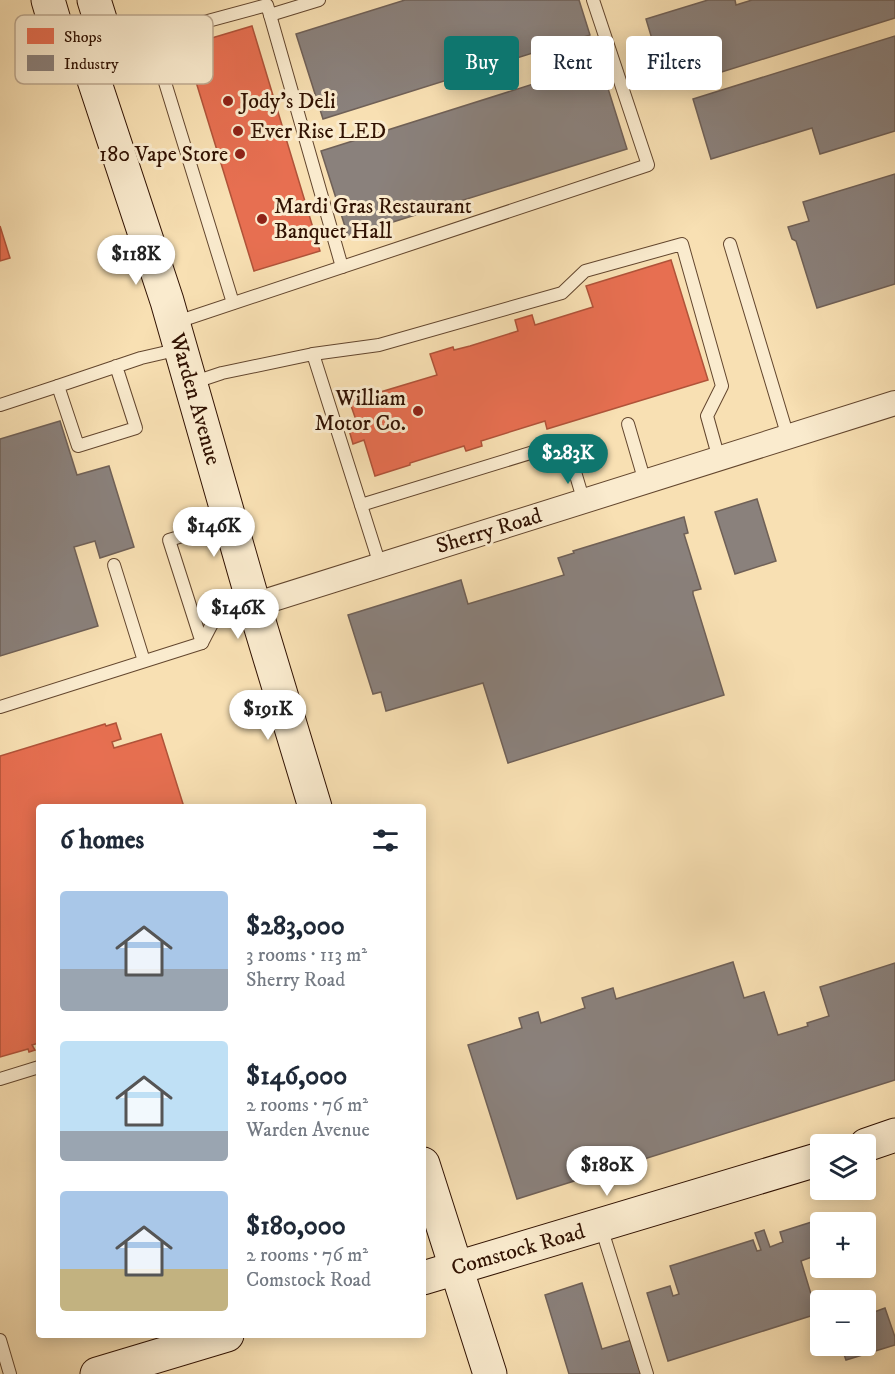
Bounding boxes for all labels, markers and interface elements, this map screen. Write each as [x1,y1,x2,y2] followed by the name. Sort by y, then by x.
[15,15,213,84] legend
[64,27,102,47] text: Shops
[444,36,519,90] chip: Buy
[531,36,614,90] chip: Rent
[626,36,722,90] chip: Filters
[64,54,119,74] text: Industry
[238,88,336,115] place label: Jody's Deli
[221,94,235,108] marker: Jody's Deli
[250,118,386,145] place label: Ever Rise LED
[231,124,245,138] marker: Ever Rise LED
[99,141,228,168] place label: 180 Vape Store
[233,147,247,161] marker: 180 Vape Store
[274,193,472,245] place label: Mardi Gras Restaurant Banquet Hall
[255,212,269,226] marker: Mardi Gras Restaurant Banquet Hall
[94,235,178,286] pin: $118K
[111,242,161,267] text: $118K
[163,329,227,468] street label: Warden Avenue
[314,385,406,437] place label: William Motor Co.
[411,404,425,418] marker: William Motor Co.
[526,434,610,485] pin: $283K
[542,441,594,466] text: $283K
[433,502,545,560] street label: Sherry Road
[172,507,256,558] pin: $146K
[187,514,241,539] text: $146K
[196,589,280,640] pin: $146K
[211,596,265,621] text: $146K
[226,690,310,741] pin: $191K
[243,697,293,722] text: $191K
[60,824,144,857] text: 6 homes
[369,824,402,857] icon: filters
[246,910,345,943] text: $283,000
[108,915,180,987] icon: home
[246,943,367,968] text: 3 rooms · 113 m²
[246,968,345,993] text: Sherry Road
[246,1060,347,1093] text: $146,000
[108,1065,180,1137] icon: home
[246,1093,368,1118] text: 2 rooms · 76 m²
[246,1118,370,1143] text: Warden Avenue
[810,1134,876,1356] map controls
[810,1134,876,1200] button: layers
[565,1146,649,1197] pin: $180K
[580,1153,634,1178] text: $180K
[246,1210,346,1243] text: $180,000
[810,1212,876,1278] button: +
[108,1215,180,1287] icon: home
[448,1218,588,1282] street label: Comstock Road
[246,1243,368,1268] text: 2 rooms · 76 m²
[246,1268,371,1293] text: Comstock Road
[810,1290,876,1356] button: −

